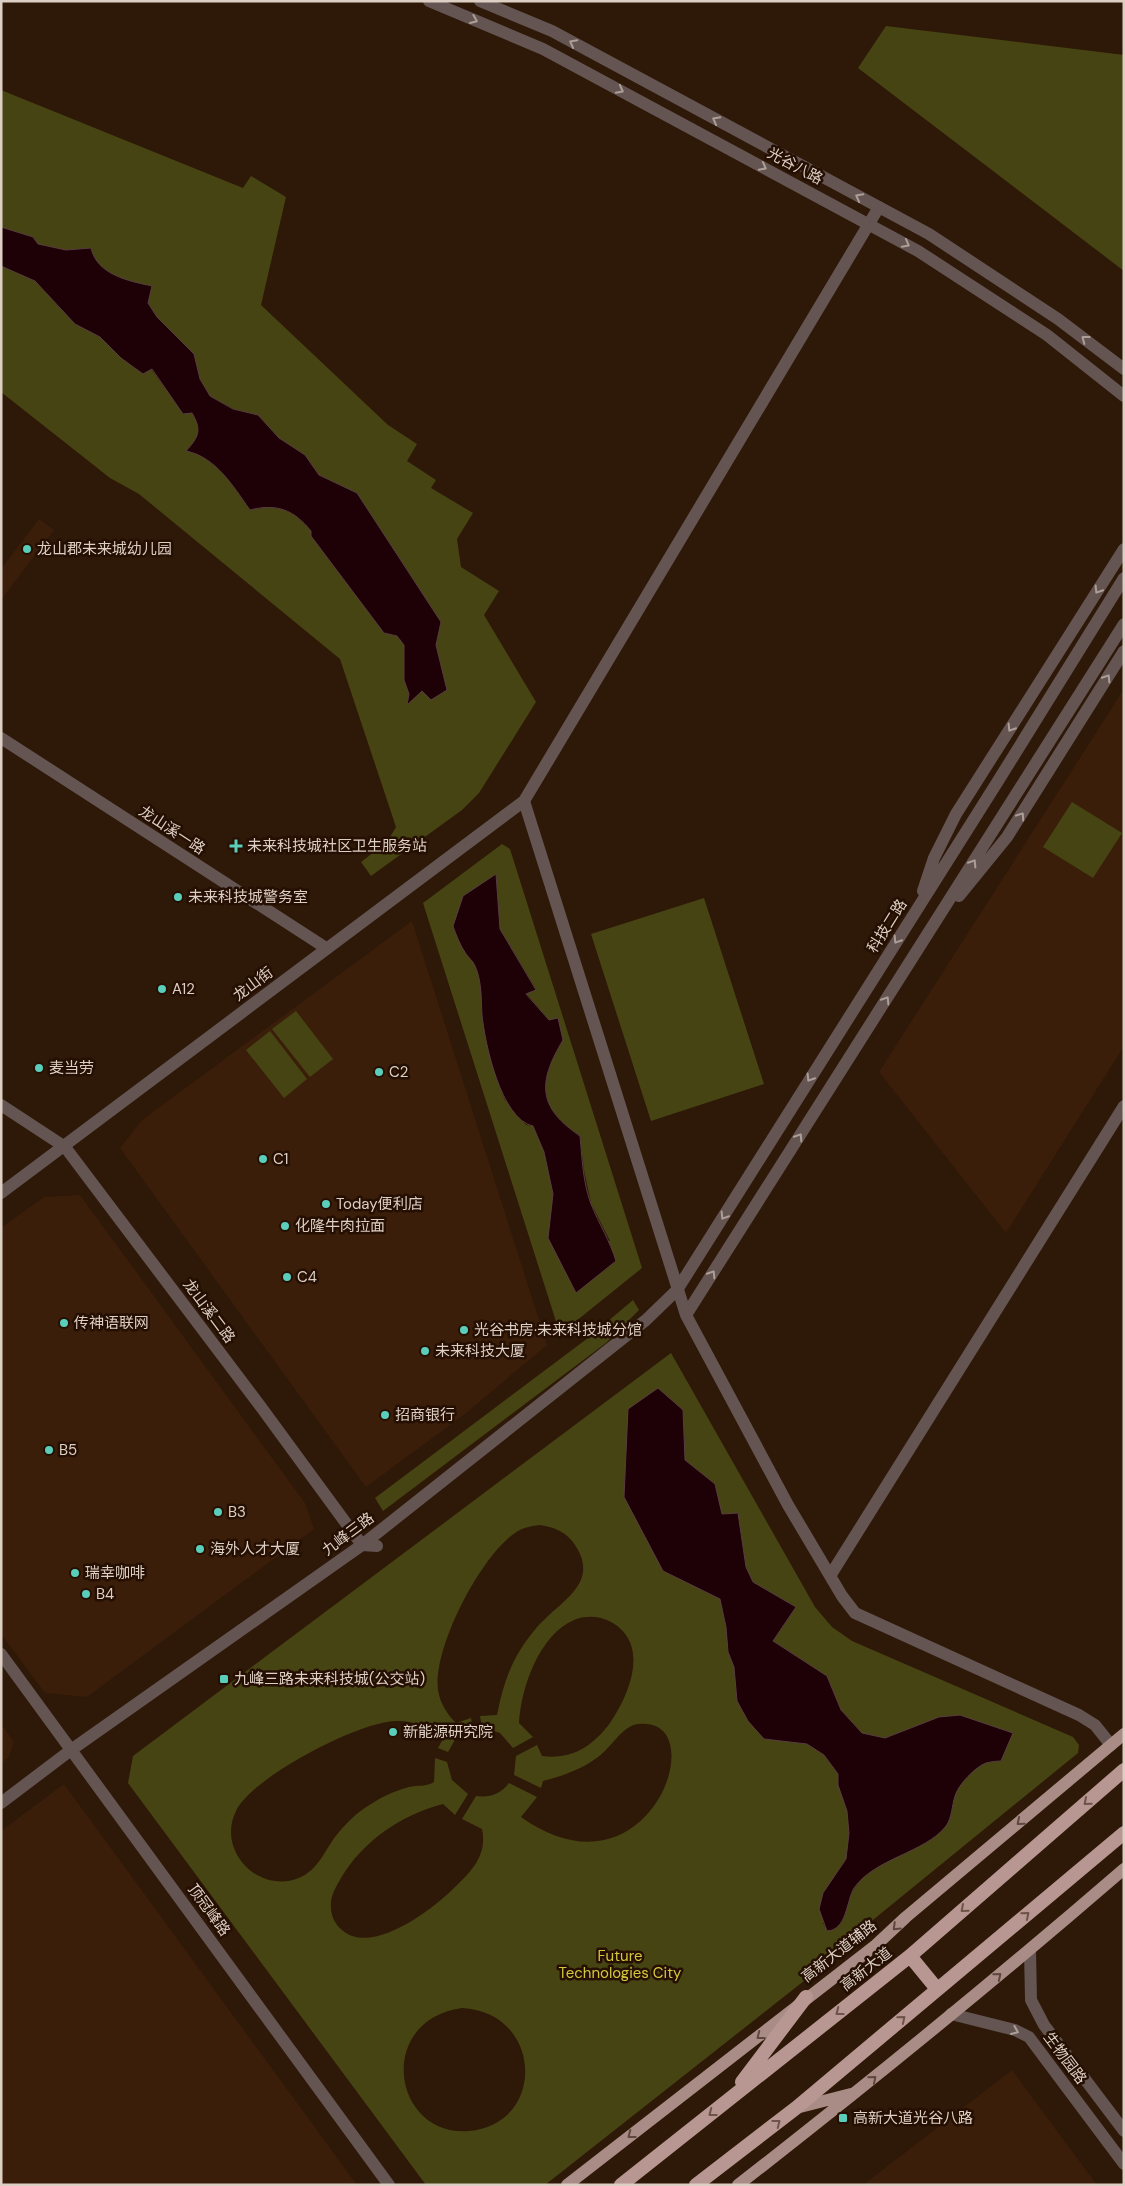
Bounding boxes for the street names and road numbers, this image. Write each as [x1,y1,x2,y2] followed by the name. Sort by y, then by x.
[764,143,826,189] street label: 光谷八路
[135,801,209,859] street label: 龙山溪一路
[863,895,911,957] street label: 科技二路
[229,962,277,1006] street label: 龙山街
[178,1275,240,1347] street label: 龙山溪二路
[318,1508,378,1560] street label: 九峰三路
[183,1880,235,1940] street label: 顶冠峰路
[798,1916,880,1986] street label: 高新大道辅路
[837,1943,895,1995] street label: 高新大道
[1039,2028,1091,2088] street label: 生物园路

